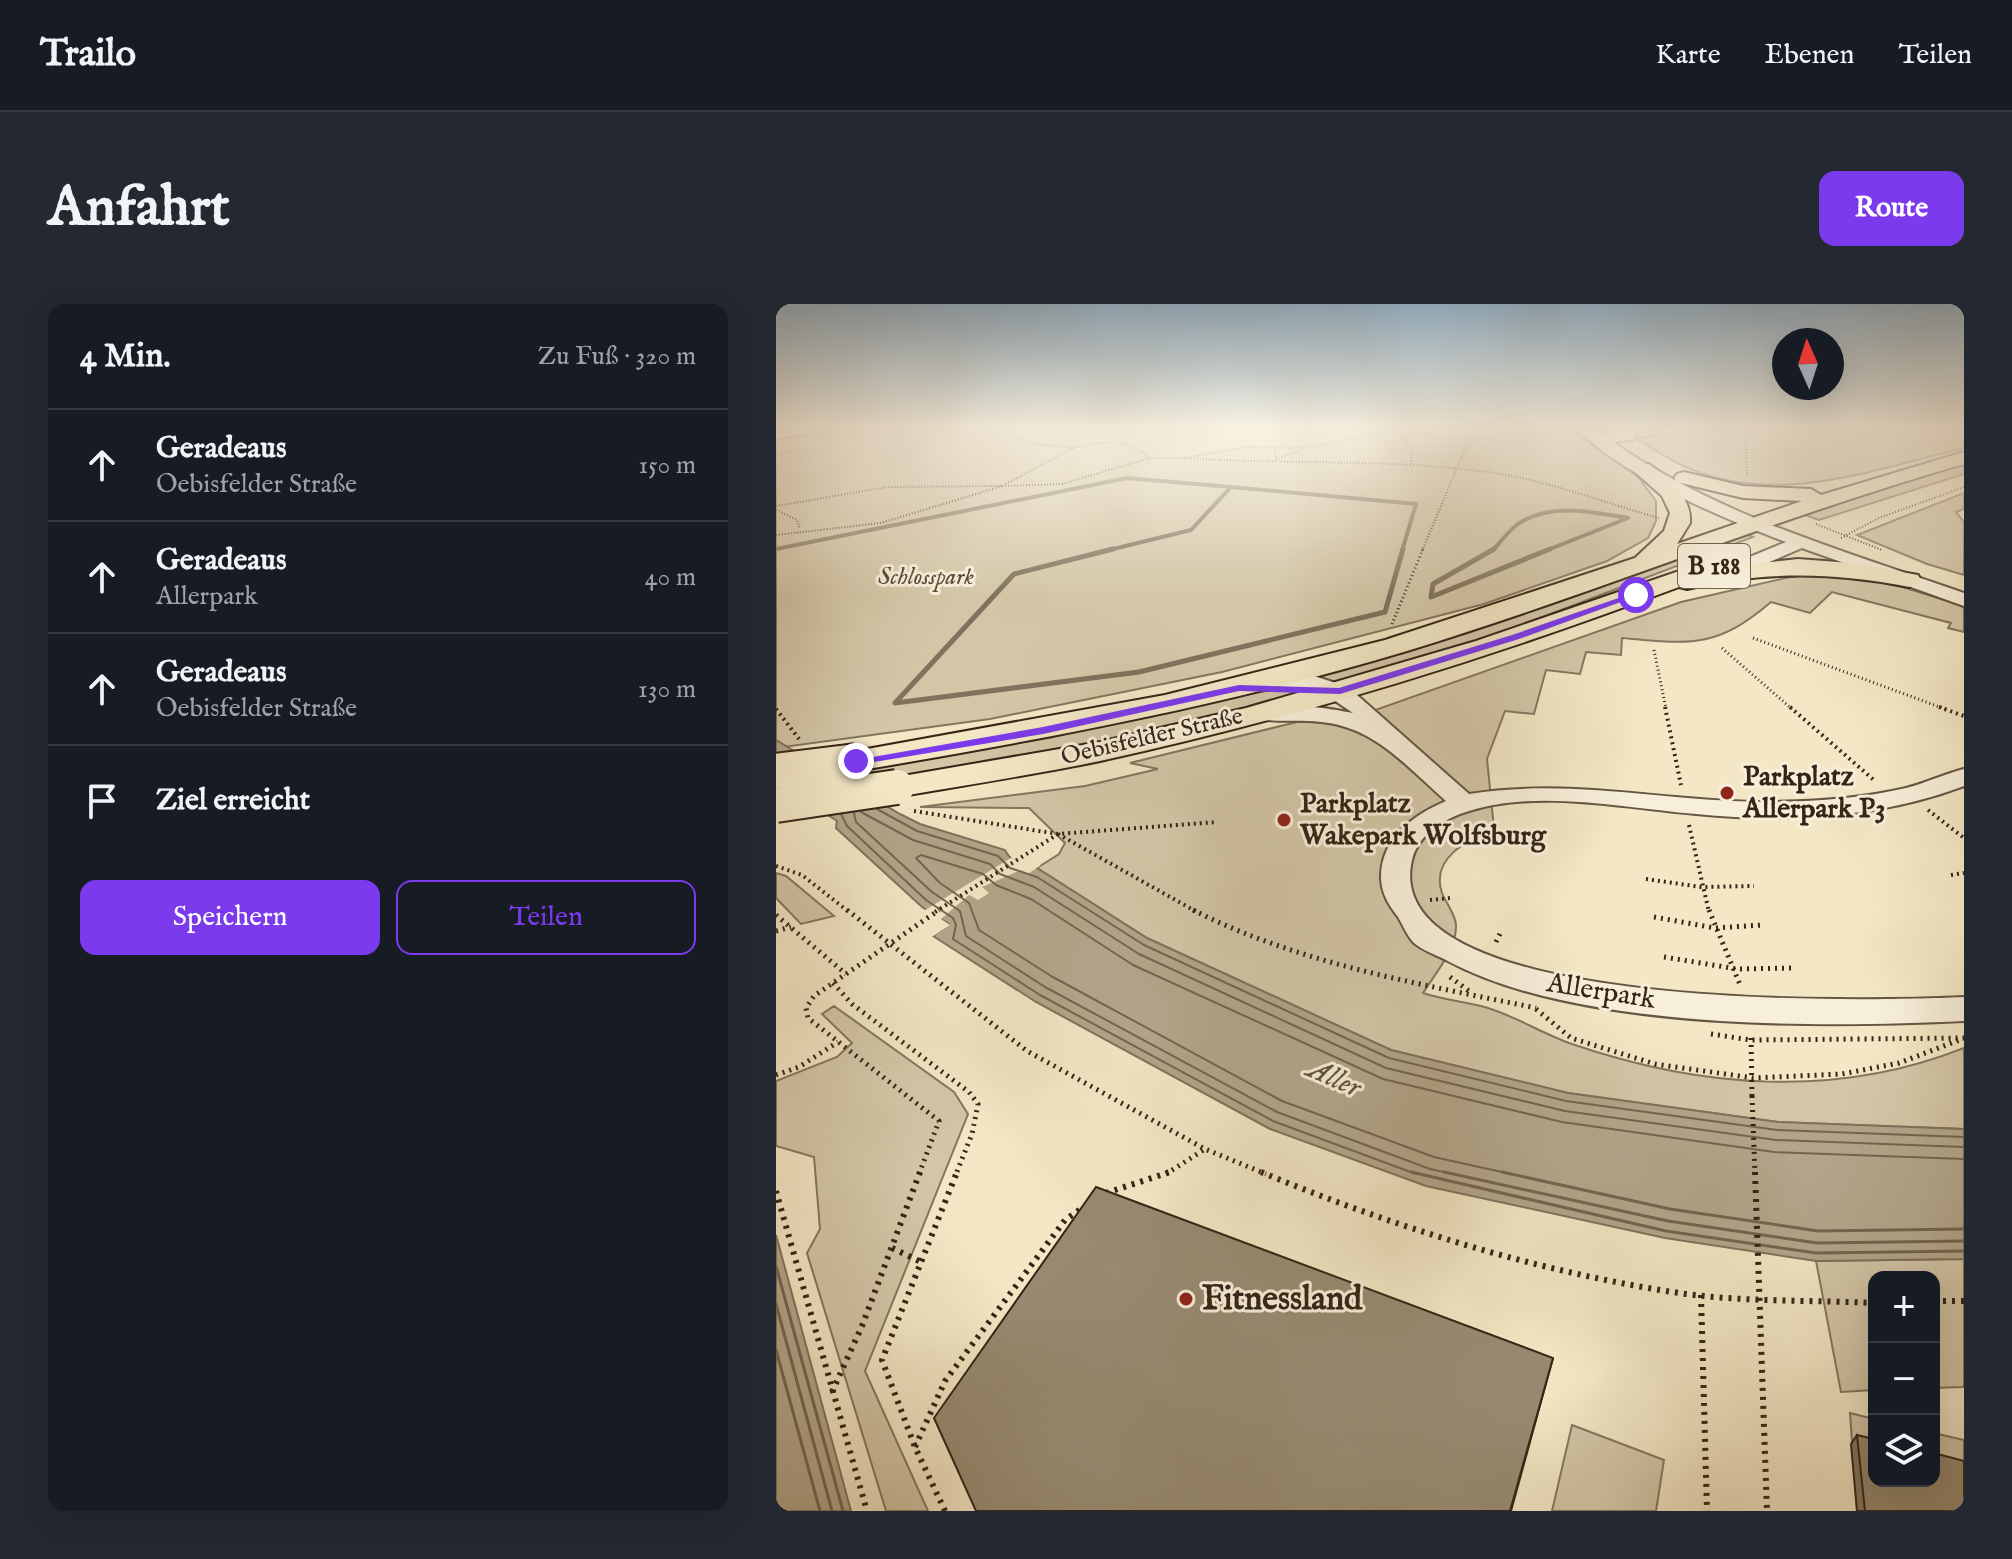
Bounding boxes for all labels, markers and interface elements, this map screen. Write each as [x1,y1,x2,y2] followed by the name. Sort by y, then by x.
[40,31,136,79] text: Trailo
[1655,38,1720,73] text: Karte
[1764,38,1854,73] text: Ebenen
[1898,38,1972,73] text: Teilen
[1819,171,1964,246] button: Route
[48,173,230,244] text: Anfahrt
[1772,328,1844,400] north arrow
[80,335,171,378] text: 4 Min.
[538,340,696,373] text: Zu Fuß · 320 m
[156,430,286,468] text: Geradeaus
[80,443,124,487] icon: ahead
[638,449,696,482] text: 150 m
[156,468,357,501] text: Oebisfelder Straße
[156,542,286,580] text: Geradeaus
[1678,544,1750,588] road number: B 188
[80,555,124,599] icon: ahead
[645,561,696,594] text: 40 m
[878,562,974,593] park label: Schlosspark
[1618,577,1654,613] route start
[156,580,258,613] text: Allerpark
[156,654,286,692] text: Geradeaus
[80,667,124,711] icon: ahead
[638,673,696,706] text: 130 m
[156,692,357,725] text: Oebisfelder Straße
[1058,701,1246,773] street label: Oebisfelder Straße
[838,743,874,779] route end
[1742,760,1885,827] place label: Parkplatz Allerpark P3
[80,779,124,823] icon: arrive
[156,782,310,820] text: Ziel erreicht
[1718,784,1736,802] marker: Parkplatz Allerpark P3
[1299,787,1547,854] place label: Parkplatz Wakepark Wolfsburg
[1275,811,1293,829] marker: Parkplatz Wakepark Wolfsburg
[80,880,380,955] button: Speichern
[396,880,696,955] button: Teilen
[1543,966,1659,1018] street label: Allerpark
[1298,1049,1369,1108] water label: Aller
[1868,1271,1940,1487] map controls
[1868,1271,1940,1343] button: +
[1202,1278,1363,1321] place label: Fitnessland
[1177,1290,1195,1308] marker: Fitnessland
[1868,1343,1940,1415] button: −
[1868,1415,1940,1487] button: layers

